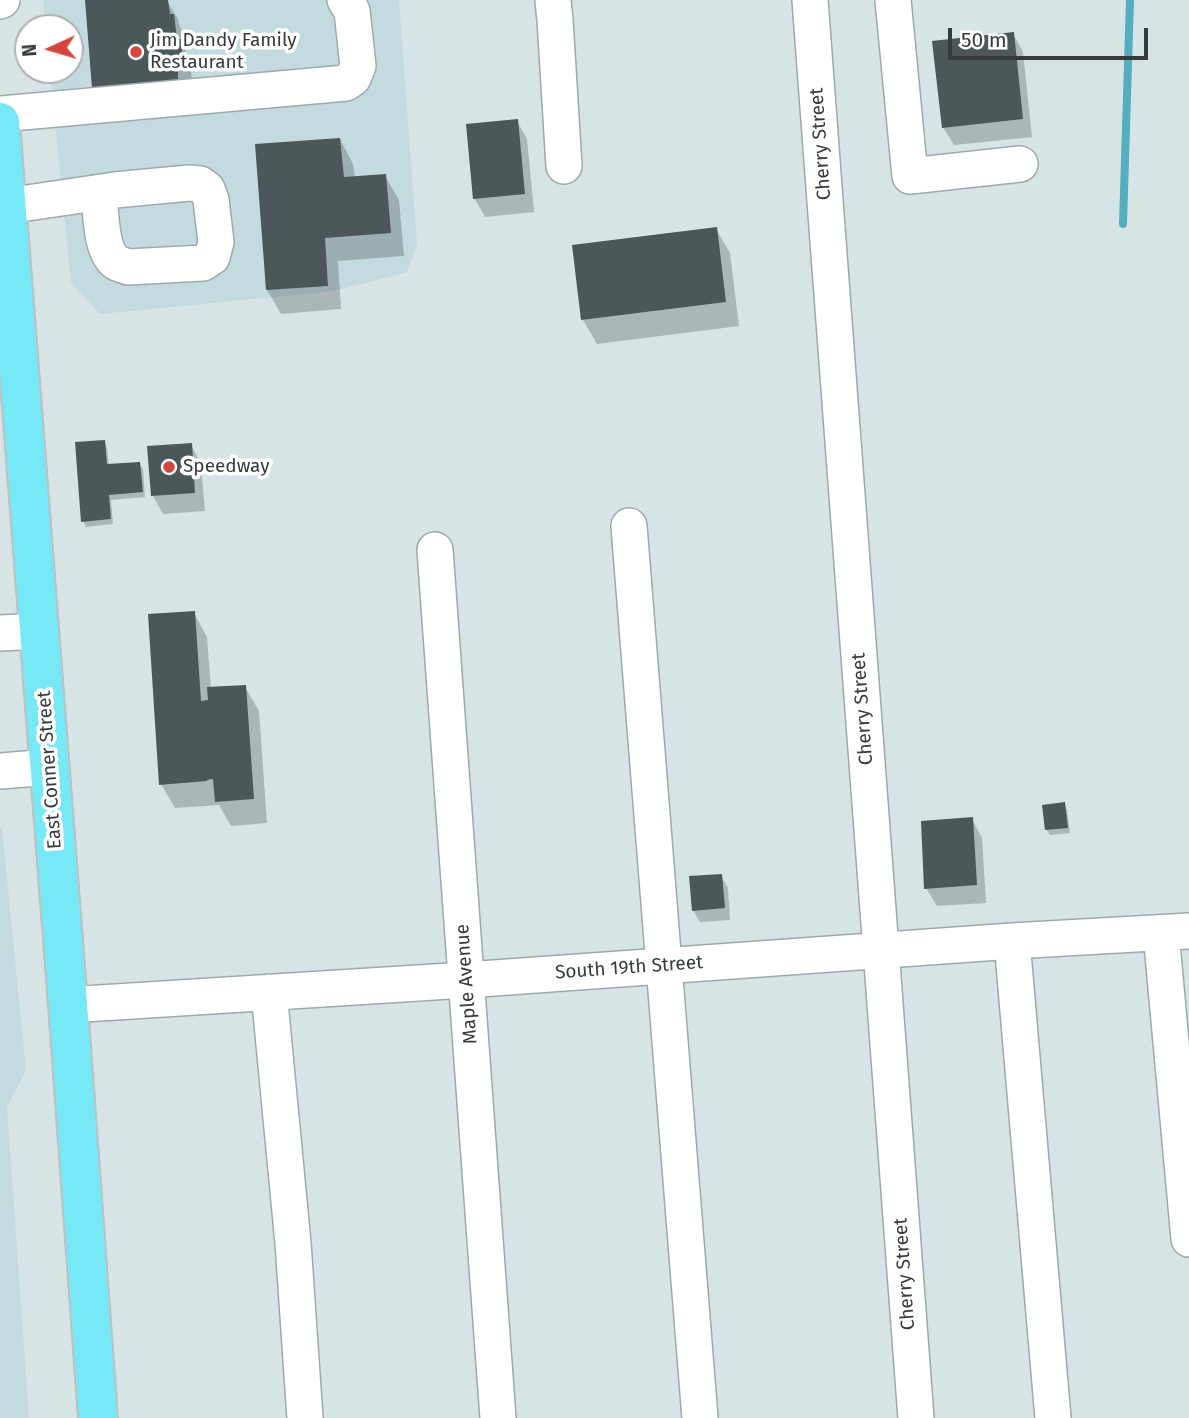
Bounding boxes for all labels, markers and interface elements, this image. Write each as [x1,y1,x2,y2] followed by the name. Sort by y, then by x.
[14,14,84,84] north arrow
[951,14,1150,58] scale bar
[961,27,1007,53] text: 50 m
[150,30,297,74] place label: Jim Dandy Family Restaurant
[18,43,41,57] text: N
[128,44,144,60] marker: Jim Dandy Family Restaurant
[806,87,836,201] street label: Cherry Street
[183,456,270,478] place label: Speedway
[161,459,177,475] marker: Speedway
[848,652,878,766] street label: Cherry Street
[33,690,67,850] street label: East Conner Street
[451,923,483,1045] street label: Maple Avenue
[554,951,704,985] street label: South 19th Street
[890,1217,920,1331] street label: Cherry Street

